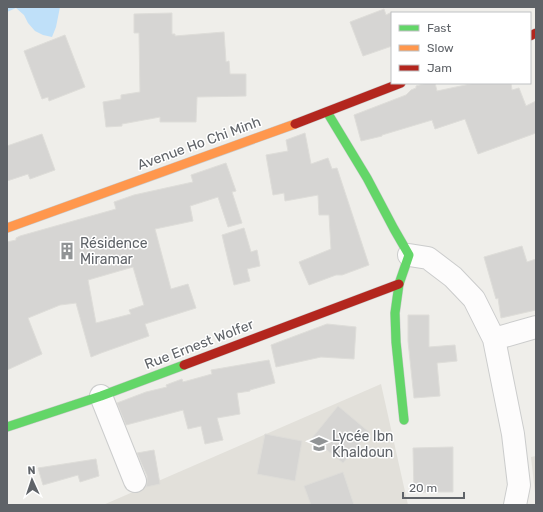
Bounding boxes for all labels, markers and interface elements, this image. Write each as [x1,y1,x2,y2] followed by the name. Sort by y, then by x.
[391,12,531,84] legend
[427,21,451,35] text: Fast
[427,41,454,55] text: Slow
[427,61,452,75] text: Jam
[135,113,263,174] street label: Avenue Ho Chi Minh
[80,235,148,268] place label: Résidence Miramar
[57,241,77,261] building icon: Résidence Miramar
[142,316,257,373] street label: Rue Ernest Wolfer
[332,428,394,461] place label: Lycée Ibn Khaldoun
[309,434,329,454] school or university icon: Lycée Ibn Khaldoun
[12,460,52,500] north arrow
[27,464,36,477] text: N
[403,474,464,500] scale bar
[409,481,437,495] text: 20 m

